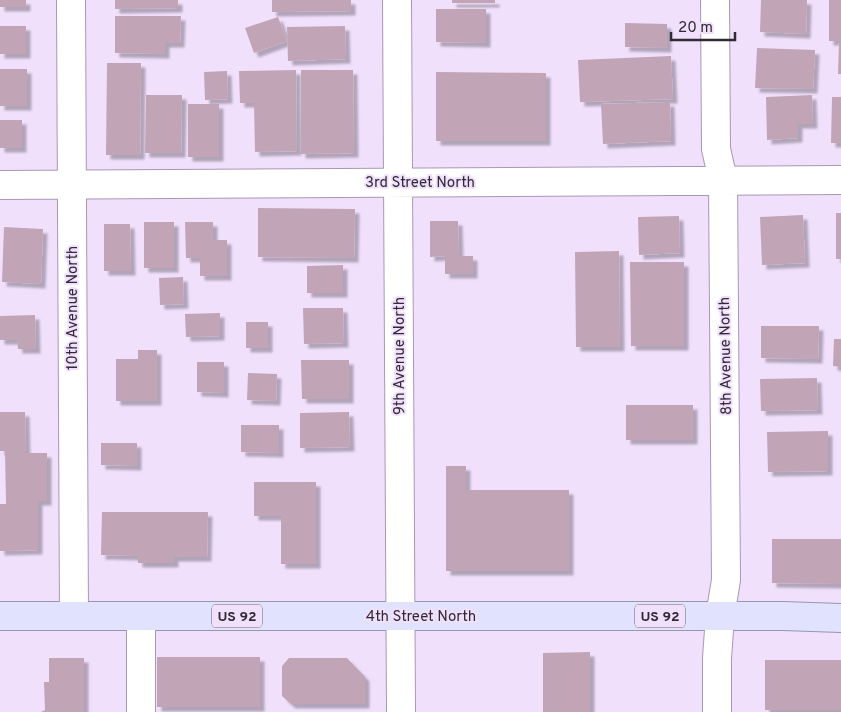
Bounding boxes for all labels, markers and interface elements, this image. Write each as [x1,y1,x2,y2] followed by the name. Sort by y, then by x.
[671,10,735,42] scale bar
[678,19,713,38] text: 20 m
[365,174,475,193] street label: 3rd Street North
[64,246,83,370] street label: 10th Avenue North
[391,297,410,415] street label: 9th Avenue North
[716,297,737,415] street label: 8th Avenue North
[212,604,262,628] road number: US 92
[635,604,685,628] road number: US 92
[366,608,476,627] street label: 4th Street North

